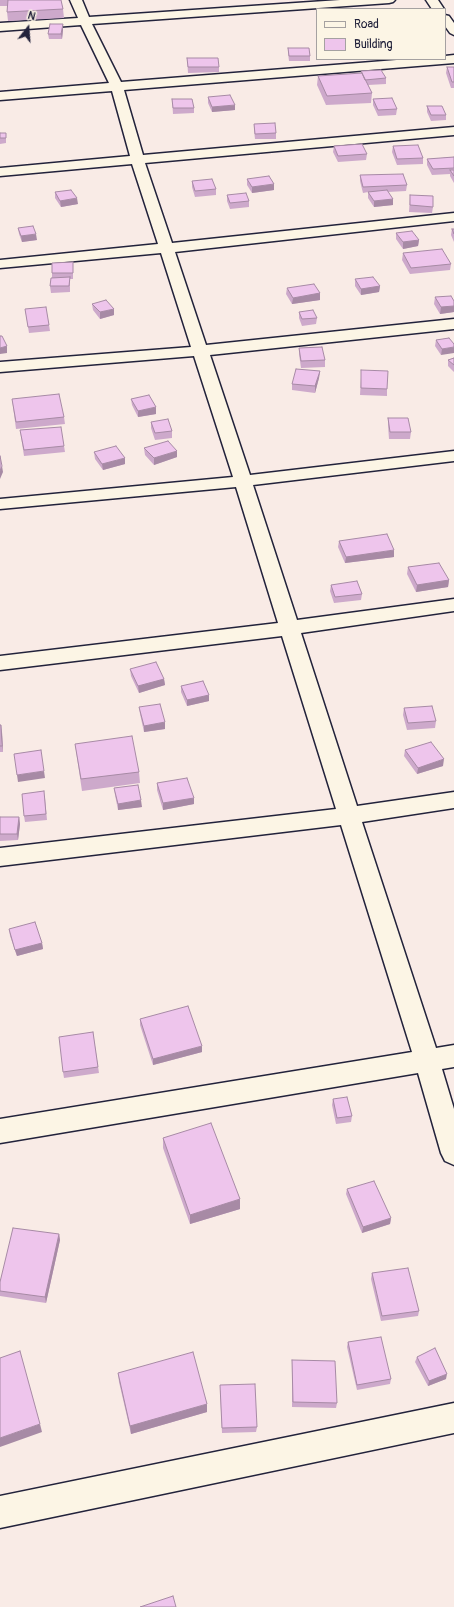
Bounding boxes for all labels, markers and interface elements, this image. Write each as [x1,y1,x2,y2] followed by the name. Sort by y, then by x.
[8,8,48,48] north arrow
[316,8,446,60] legend
[26,9,37,23] text: N
[354,17,379,32] text: Road
[354,37,393,52] text: Building

